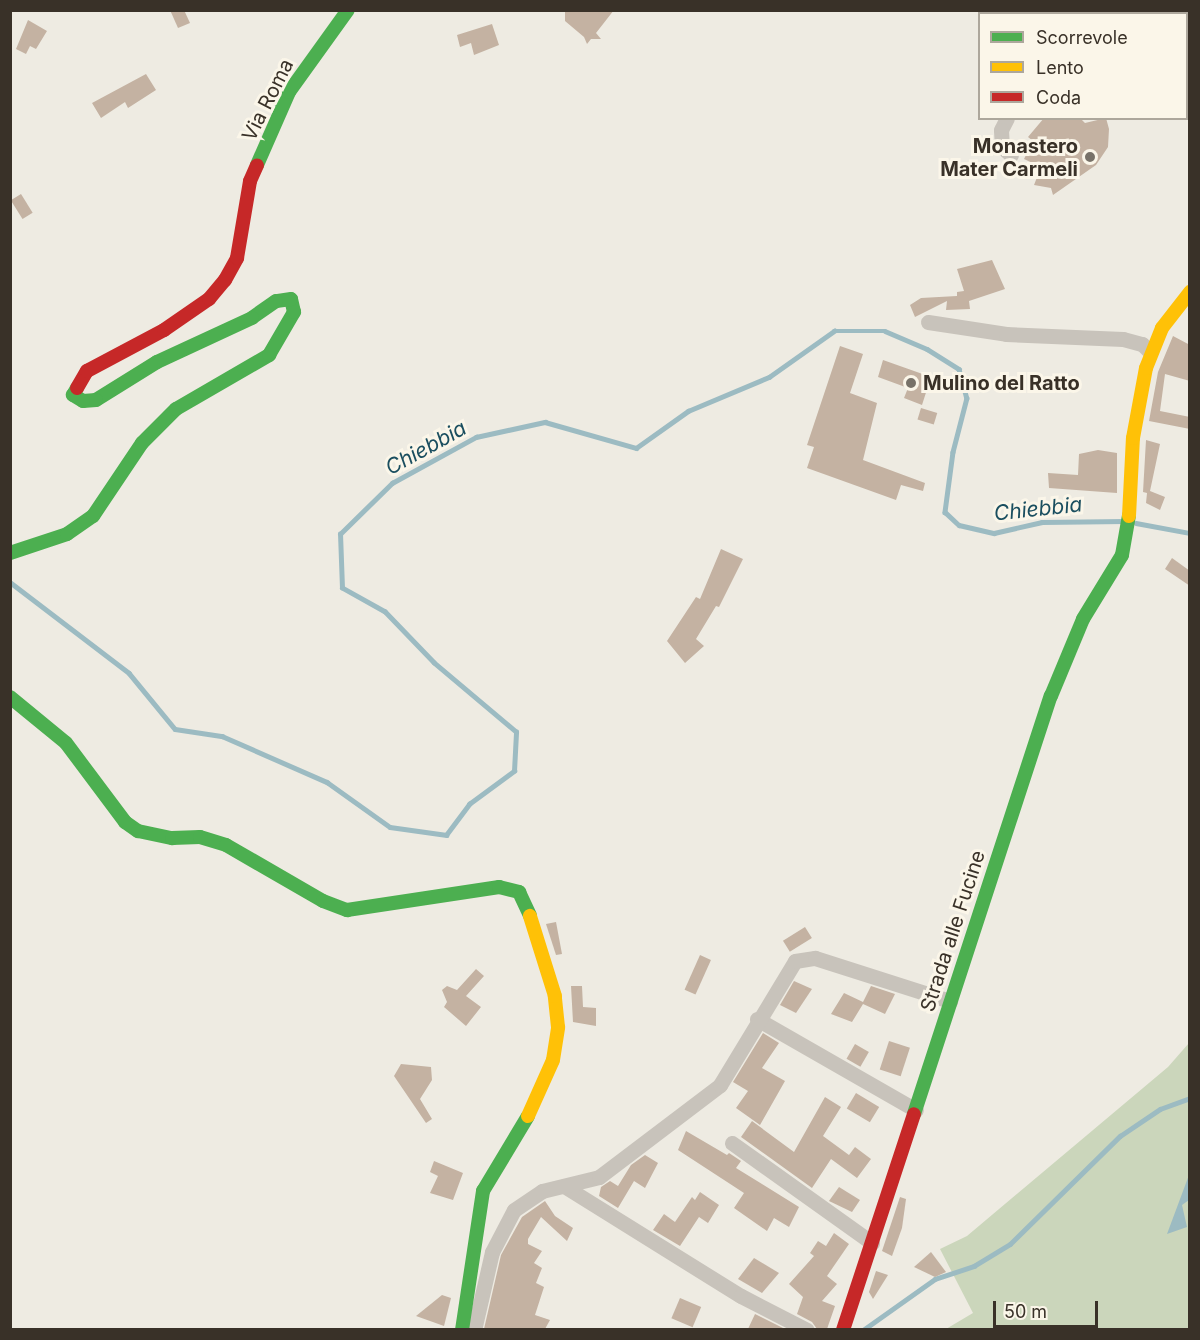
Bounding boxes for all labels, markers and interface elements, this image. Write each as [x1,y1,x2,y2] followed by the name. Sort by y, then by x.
[978,12,1188,120] legend
[1036,27,1128,48] text: Scorrevole
[237,55,299,145] street label: Via Roma
[1036,57,1084,78] text: Lento
[1036,87,1081,108] text: Coda
[940,134,1078,181] place label: Monastero Mater Carmeli
[1083,150,1097,164] marker: Monastero Mater Carmeli
[923,371,1080,395] place label: Mulino del Ratto
[904,376,918,390] marker: Mulino del Ratto
[381,415,471,481] water label: Chiebbia
[993,492,1083,526] water label: Chiebbia
[916,847,990,1015] street label: Strada alle Fucine
[996,1289,1101,1327] scale bar
[1004,1301,1047,1322] text: 50 m

